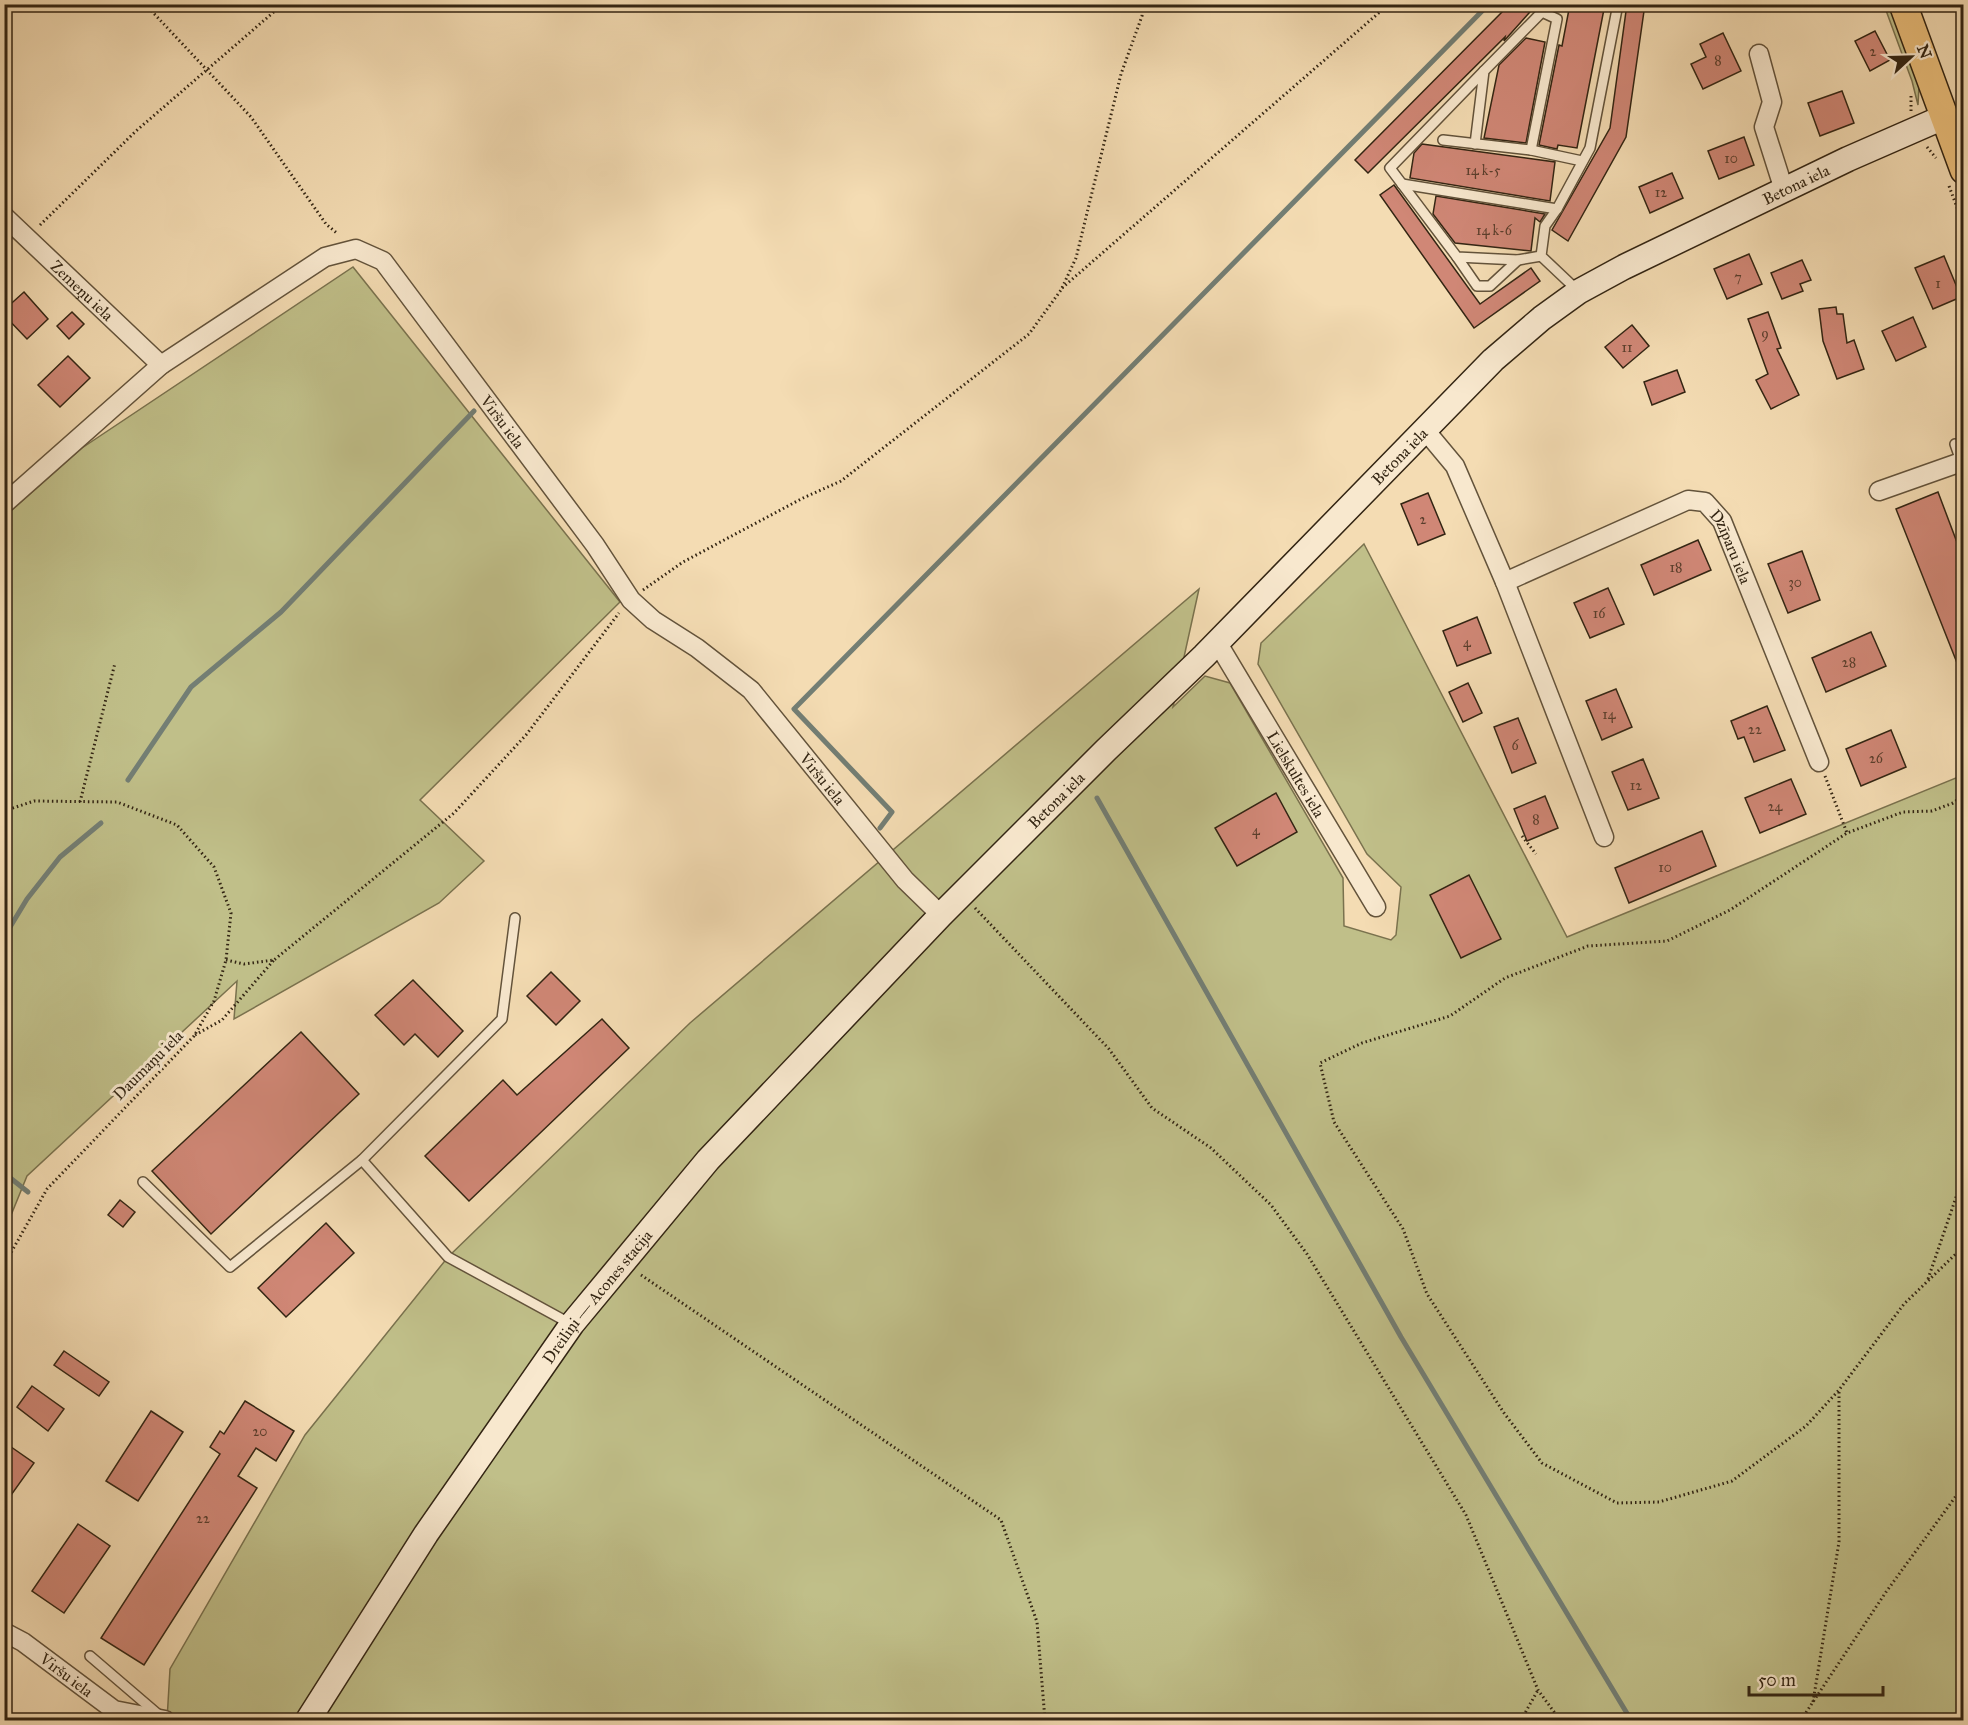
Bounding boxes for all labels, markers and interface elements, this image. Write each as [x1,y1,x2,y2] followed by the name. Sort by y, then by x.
[1881,27,1941,87] north arrow
[1913,42,1936,62] text: N
[1870,43,1877,60] house number: 2
[1714,52,1722,69] house number: 8
[1724,150,1738,167] house number: 10
[1759,160,1833,208] street label: Betona iela
[1465,162,1501,179] house number: 14 k-5
[1655,184,1667,201] house number: 12
[1476,222,1513,239] house number: 14 k-6
[47,256,118,325] street label: Zemeņu iela
[1734,269,1742,286] house number: 7
[1935,275,1941,292] house number: 1
[1761,325,1769,342] house number: 9
[1621,339,1633,356] house number: 11
[476,390,529,452] street label: Viršu iela
[1367,423,1432,488] street label: Betona iela
[1706,505,1756,587] street label: Dzīparu iela
[1420,511,1427,528] house number: 2
[1670,559,1682,576] house number: 18
[1788,574,1802,591] house number: 30
[1593,605,1606,622] house number: 16
[1463,634,1472,651] house number: 4
[1842,654,1856,671] house number: 28
[1602,706,1617,723] house number: 14
[1748,721,1762,738] house number: 22
[1263,728,1329,821] street label: Lielskultes iela
[1511,737,1519,754] house number: 6
[795,748,850,809] street label: Viršu iela
[1869,750,1884,767] house number: 26
[1024,768,1088,832] street label: Betona iela
[1630,777,1642,794] house number: 12
[1768,798,1784,815] house number: 24
[1532,811,1540,828] house number: 8
[1252,822,1261,839] house number: 4
[1658,859,1672,876] house number: 10
[109,1026,187,1104] street label: Daumaņu iela
[538,1226,656,1367] street label: Dreiliņi — Acones stacija
[252,1423,268,1440] house number: 20
[196,1510,210,1527] house number: 22
[36,1648,97,1701] street label: Viršu iela
[1749,1659,1882,1697] scale bar
[1758,1669,1796,1691] text: 50 m

